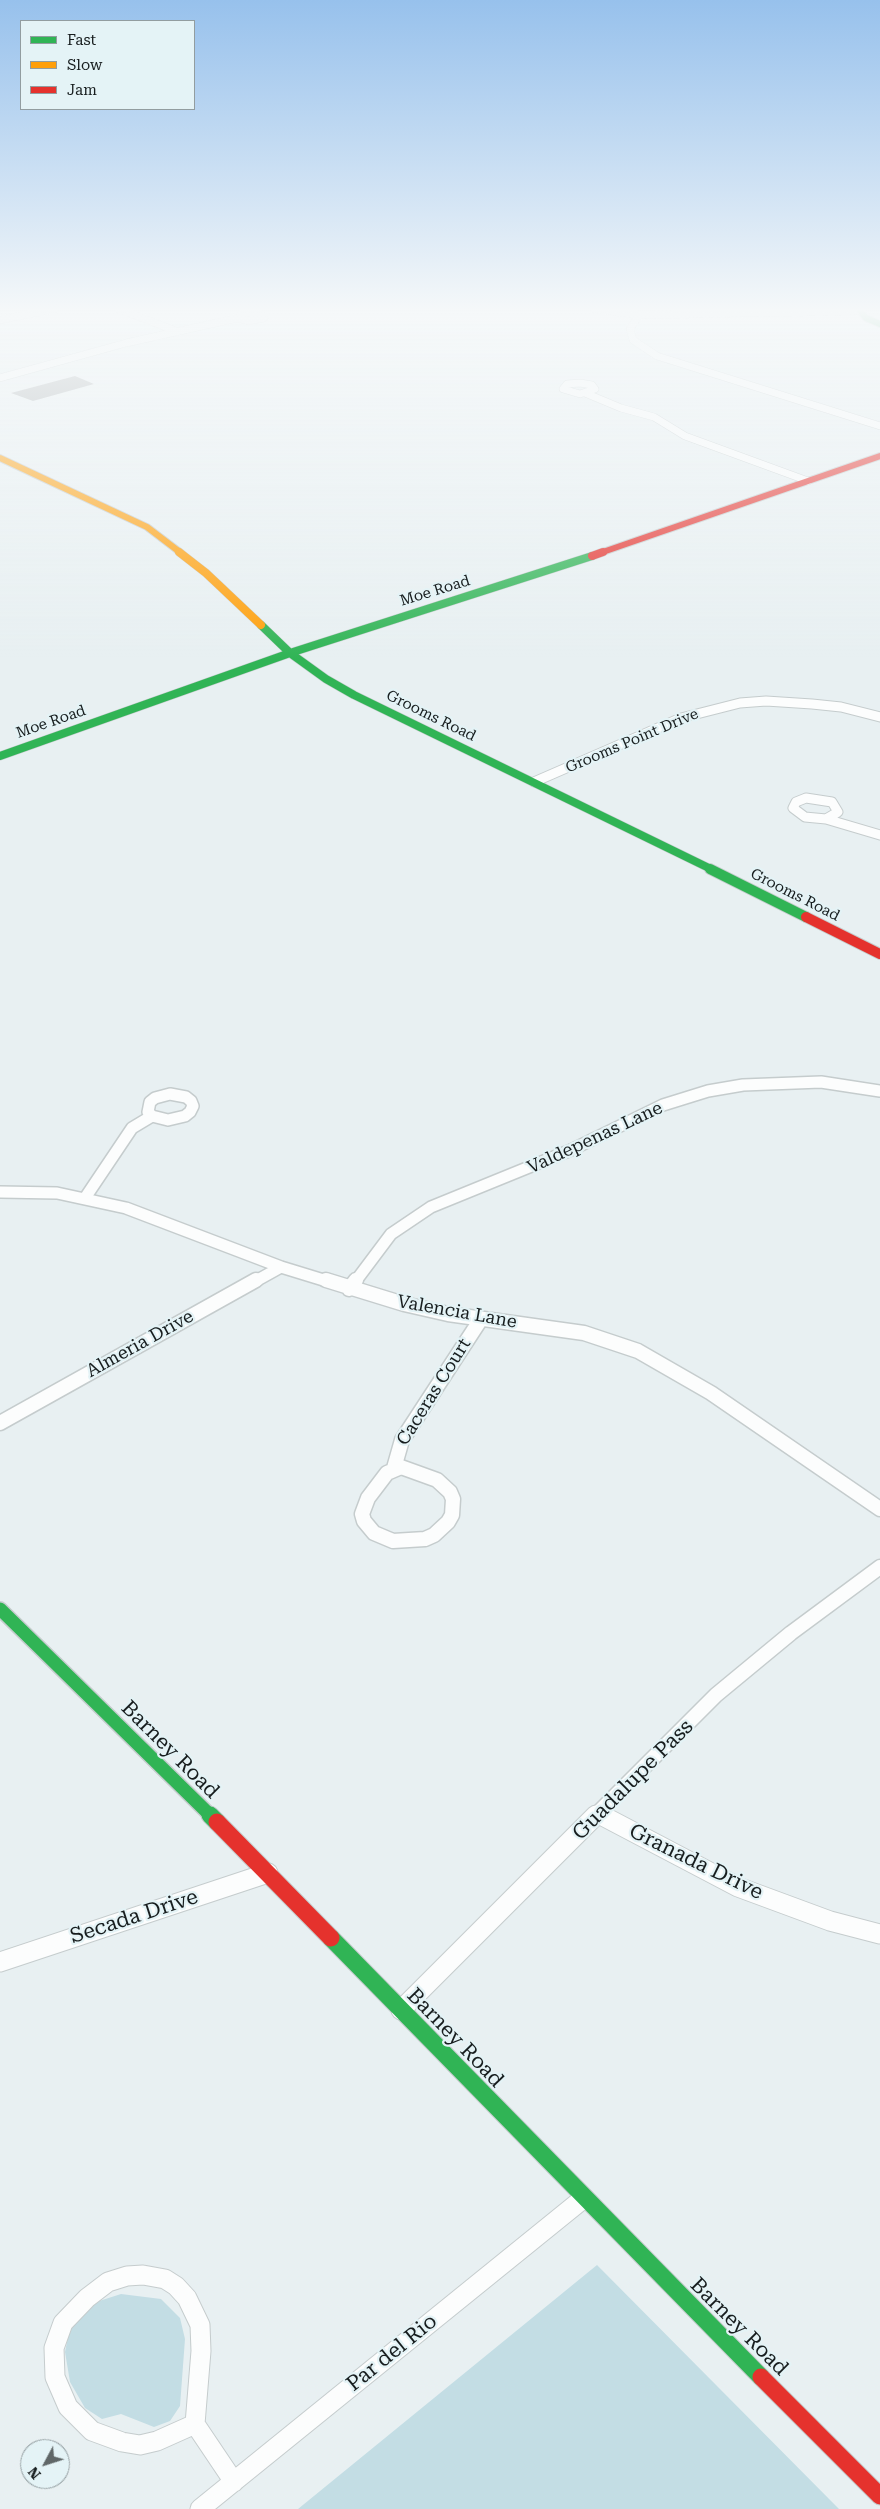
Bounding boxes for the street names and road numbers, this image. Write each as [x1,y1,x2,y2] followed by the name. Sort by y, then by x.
[398,572,472,610] street label: Moe Road
[383,687,479,745] street label: Grooms Road
[14,702,88,742] street label: Moe Road
[563,705,701,777] street label: Grooms Point Drive
[747,865,843,925] street label: Grooms Road
[524,1097,666,1179] street label: Valdepenas Lane
[396,1291,518,1333] street label: Valencia Lane
[83,1306,197,1382] street label: Almeria Drive
[392,1334,476,1450] street label: Caceras Court
[116,1696,224,1804] street label: Barney Road
[567,1714,699,1846] street label: Guadalupe Pass
[625,1819,767,1905] street label: Granada Drive
[67,1884,201,1950] street label: Secada Drive
[401,1983,509,2093] street label: Barney Road
[685,2273,793,2381] street label: Barney Road
[342,2309,442,2397] street label: Par del Rio

